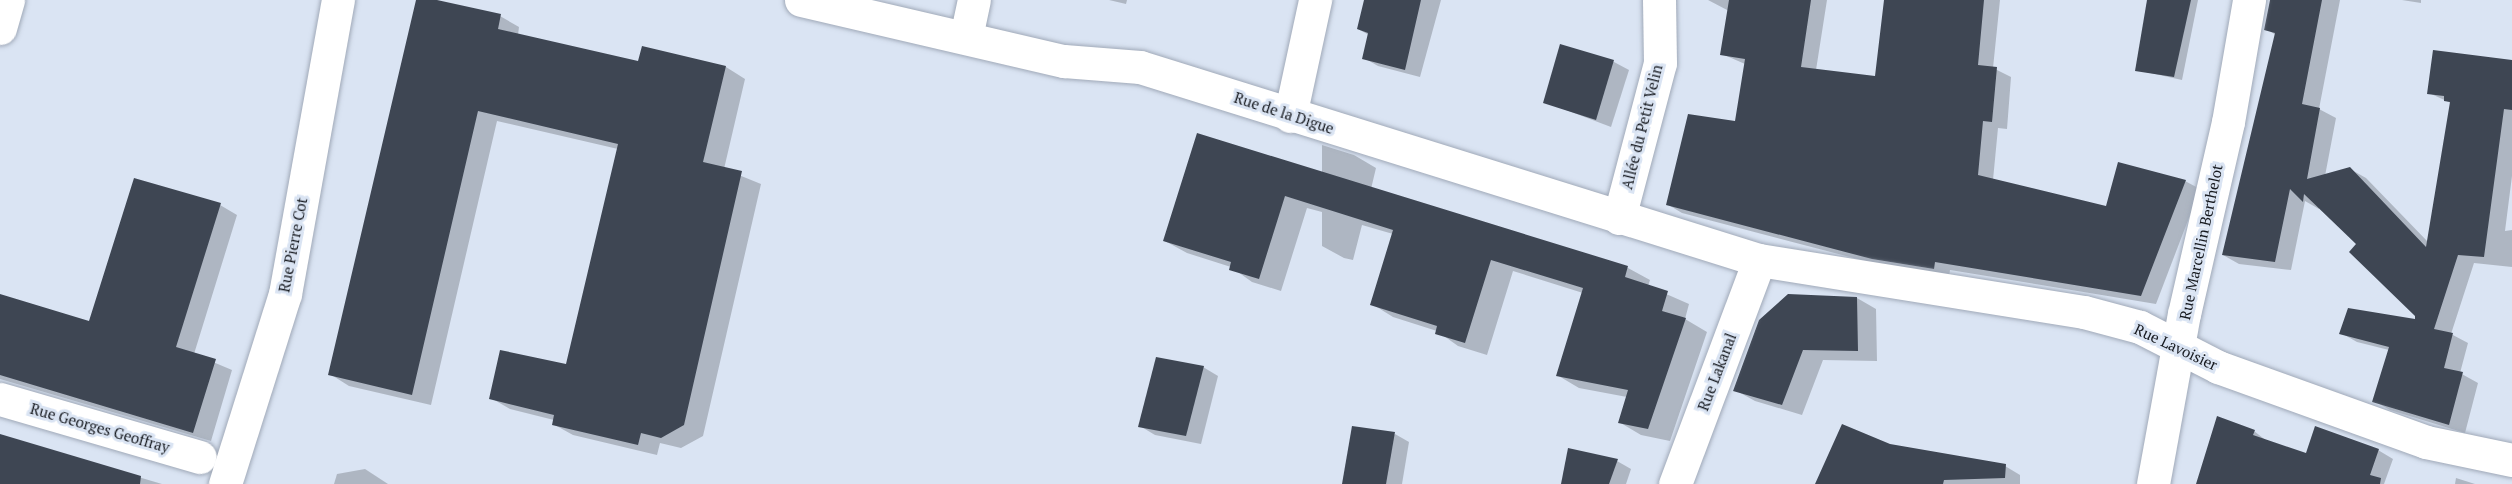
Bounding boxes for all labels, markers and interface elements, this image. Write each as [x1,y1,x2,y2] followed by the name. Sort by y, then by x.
[1618,63,1666,191] street label: Allée du Petit Velin
[1232,88,1336,138] street label: Rue de la Digue
[2176,163,2226,321] street label: Rue Marcellin Berthelot
[275,196,311,294] street label: Rue Pierre Cot
[2132,320,2220,374] street label: Rue Lavoisier
[1694,331,1740,413] street label: Rue Lakanal
[28,399,172,457] street label: Rue Georges Geoffray

